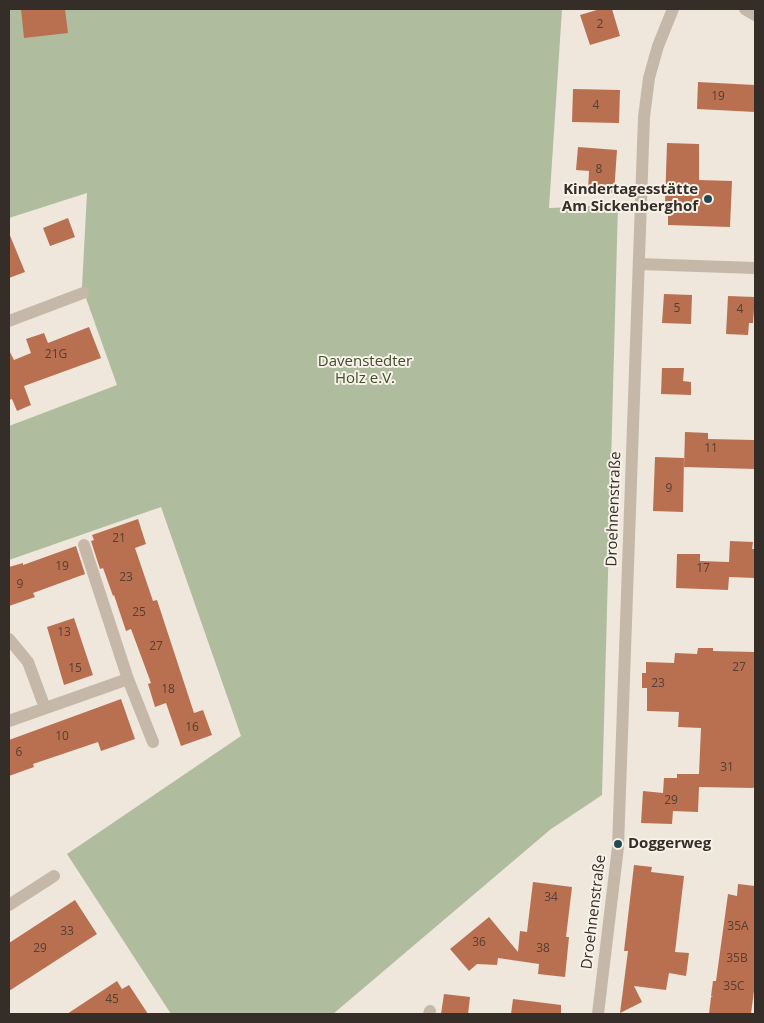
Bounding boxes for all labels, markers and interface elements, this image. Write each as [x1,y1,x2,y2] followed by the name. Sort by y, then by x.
[597,18,603,32] house number: 2
[711,90,725,104] house number: 19
[593,99,599,113] house number: 4
[596,163,602,177] house number: 8
[562,181,698,216] place label: Kindertagesstätte Am Sickenberghof
[702,193,714,205] marker: Kindertagesstätte Am Sickenberghof
[674,302,680,316] house number: 5
[737,303,743,317] house number: 4
[45,348,67,362] house number: 21G
[318,353,412,388] park label: Davenstedter Holz e.V.
[704,442,718,456] house number: 11
[603,451,625,567] street label: Droehnenstraße
[666,482,672,496] house number: 9
[112,532,126,546] house number: 21
[55,560,69,574] house number: 19
[696,562,710,576] house number: 17
[119,571,133,585] house number: 23
[17,578,23,592] house number: 9
[132,606,146,620] house number: 25
[57,626,71,640] house number: 13
[149,640,163,654] house number: 27
[732,661,746,675] house number: 27
[68,662,82,676] house number: 15
[651,677,665,691] house number: 23
[161,683,175,697] house number: 18
[185,721,199,735] house number: 16
[55,730,69,744] house number: 10
[16,746,22,760] house number: 6
[720,761,734,775] house number: 31
[664,794,678,808] house number: 29
[628,835,711,853] place label: Doggerweg
[612,838,624,850] marker: Doggerweg
[578,854,610,970] street label: Droehnenstraße
[544,891,558,905] house number: 34
[727,920,749,934] house number: 35A
[60,925,74,939] house number: 33
[472,936,486,950] house number: 36
[33,942,47,956] house number: 29
[536,942,550,956] house number: 38
[726,952,748,966] house number: 35B
[723,980,745,994] house number: 35C
[105,993,119,1007] house number: 45

